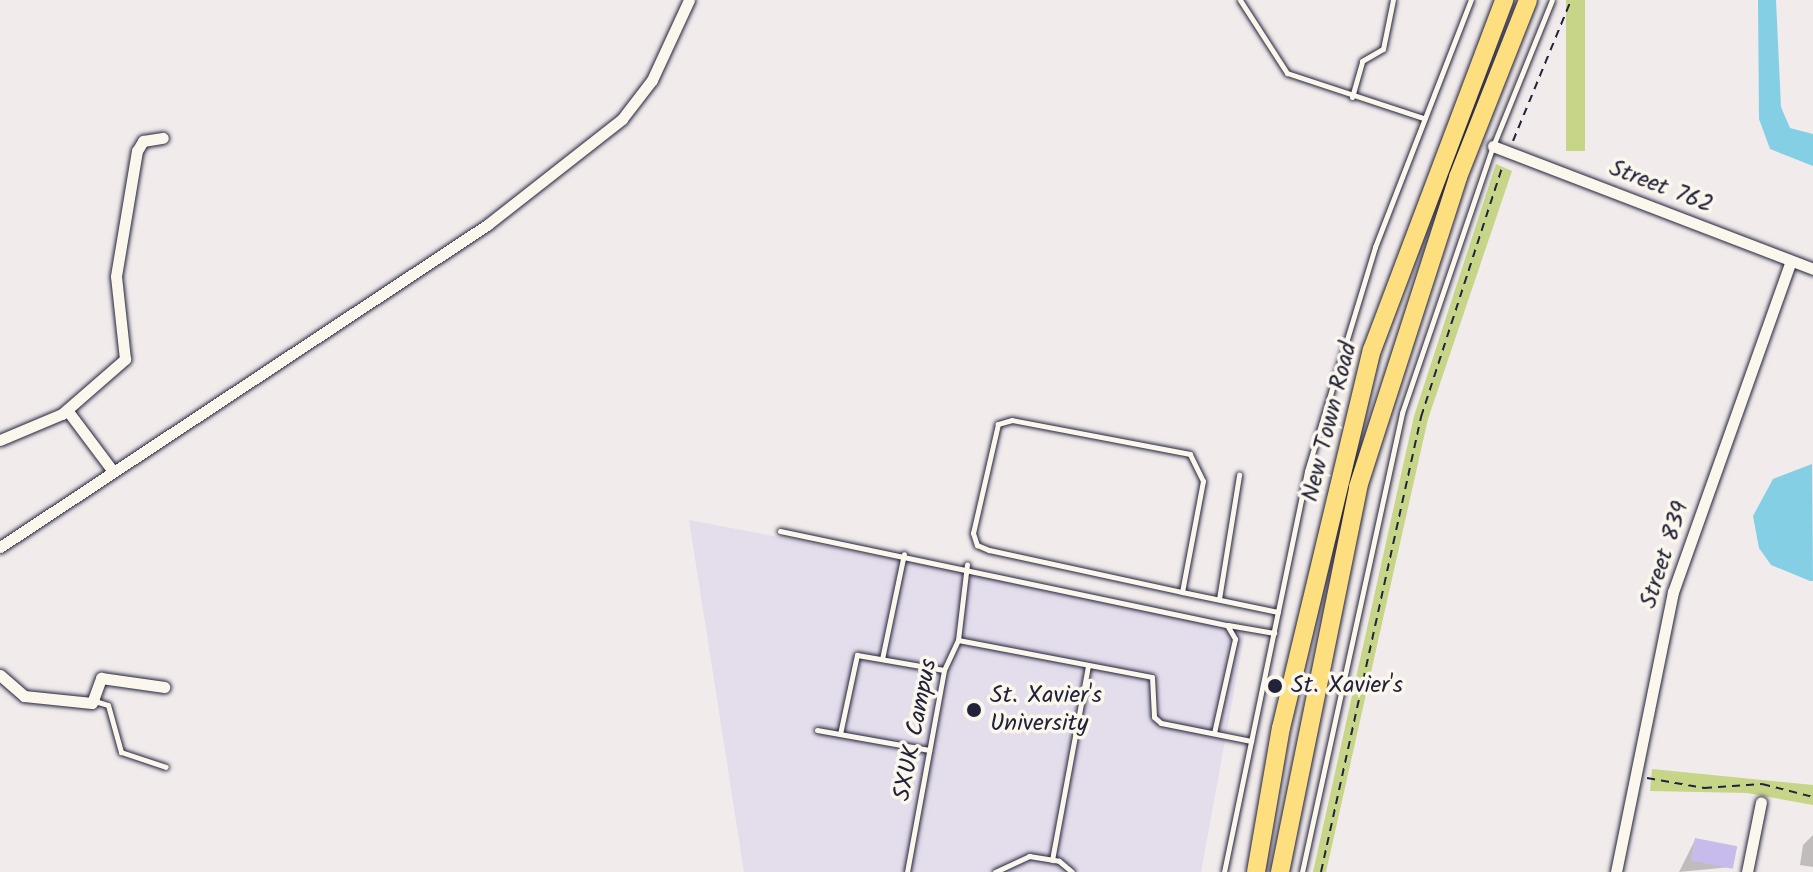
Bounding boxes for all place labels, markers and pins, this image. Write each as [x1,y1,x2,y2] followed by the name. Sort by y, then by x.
[1291,672,1403,700] place label: St. Xavier's
[1266,677,1284,695] marker: St. Xavier's
[990,682,1102,738] place label: St. Xavier's University
[965,701,983,719] marker: St. Xavier's University

